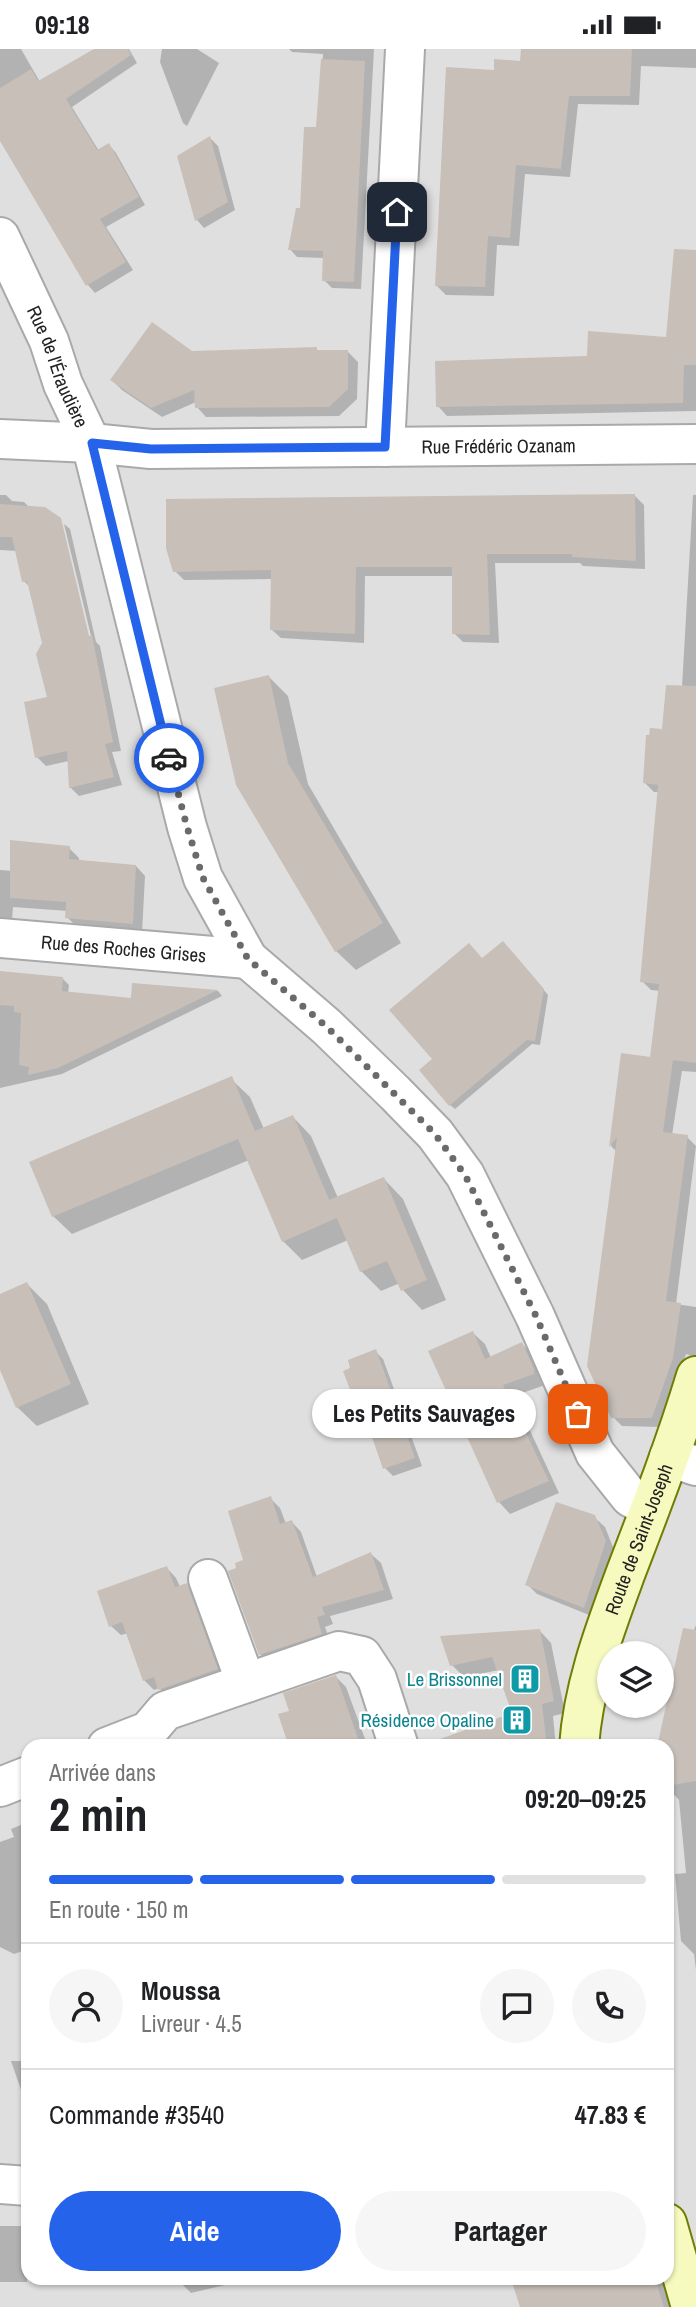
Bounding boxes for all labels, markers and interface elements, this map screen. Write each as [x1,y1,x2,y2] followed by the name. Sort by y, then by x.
[35,7,90,42] text: 09:18
[367,182,427,242] pin
[378,193,416,231] icon: home
[21,301,95,432] street label: Rue de l'Éraudière
[421,432,576,460] street label: Rue Frédéric Ozanam
[134,723,204,793] courier
[150,739,188,777] icon: car
[40,929,207,968] street label: Rue des Roches Grises
[548,1384,608,1444] pin
[312,1389,536,1439] callout: Les Petits Sauvages
[559,1395,597,1433] icon: bag
[333,1398,515,1429] text: Les Petits Sauvages
[598,1460,679,1618] street label: Route de Saint-Joseph
[597,1641,674,1718] map controls
[597,1641,674,1718] button: layers
[508,1662,542,1696] building icon: Le Brissonnel
[407,1666,502,1692] place label: Le Brissonnel
[500,1703,534,1737] building icon: Résidence Opaline
[361,1707,494,1733] place label: Résidence Opaline
[49,1757,156,1788] text: Arrivée dans
[525,1781,646,1816] text: 09:20–09:25
[49,1783,148,1845] text: 2 min
[49,1894,188,1925] text: En route · 150 m
[49,1969,123,2043] button: person
[480,1969,554,2043] button: chat
[572,1969,646,2043] button: phone
[141,1973,220,2008] text: Moussa
[141,2008,242,2039] text: Livreur · 4.5
[49,2097,224,2132] text: Commande #3540
[575,2097,646,2132] text: 47.83 €
[49,2191,341,2271] button: Aide
[355,2191,646,2271] button: Partager

